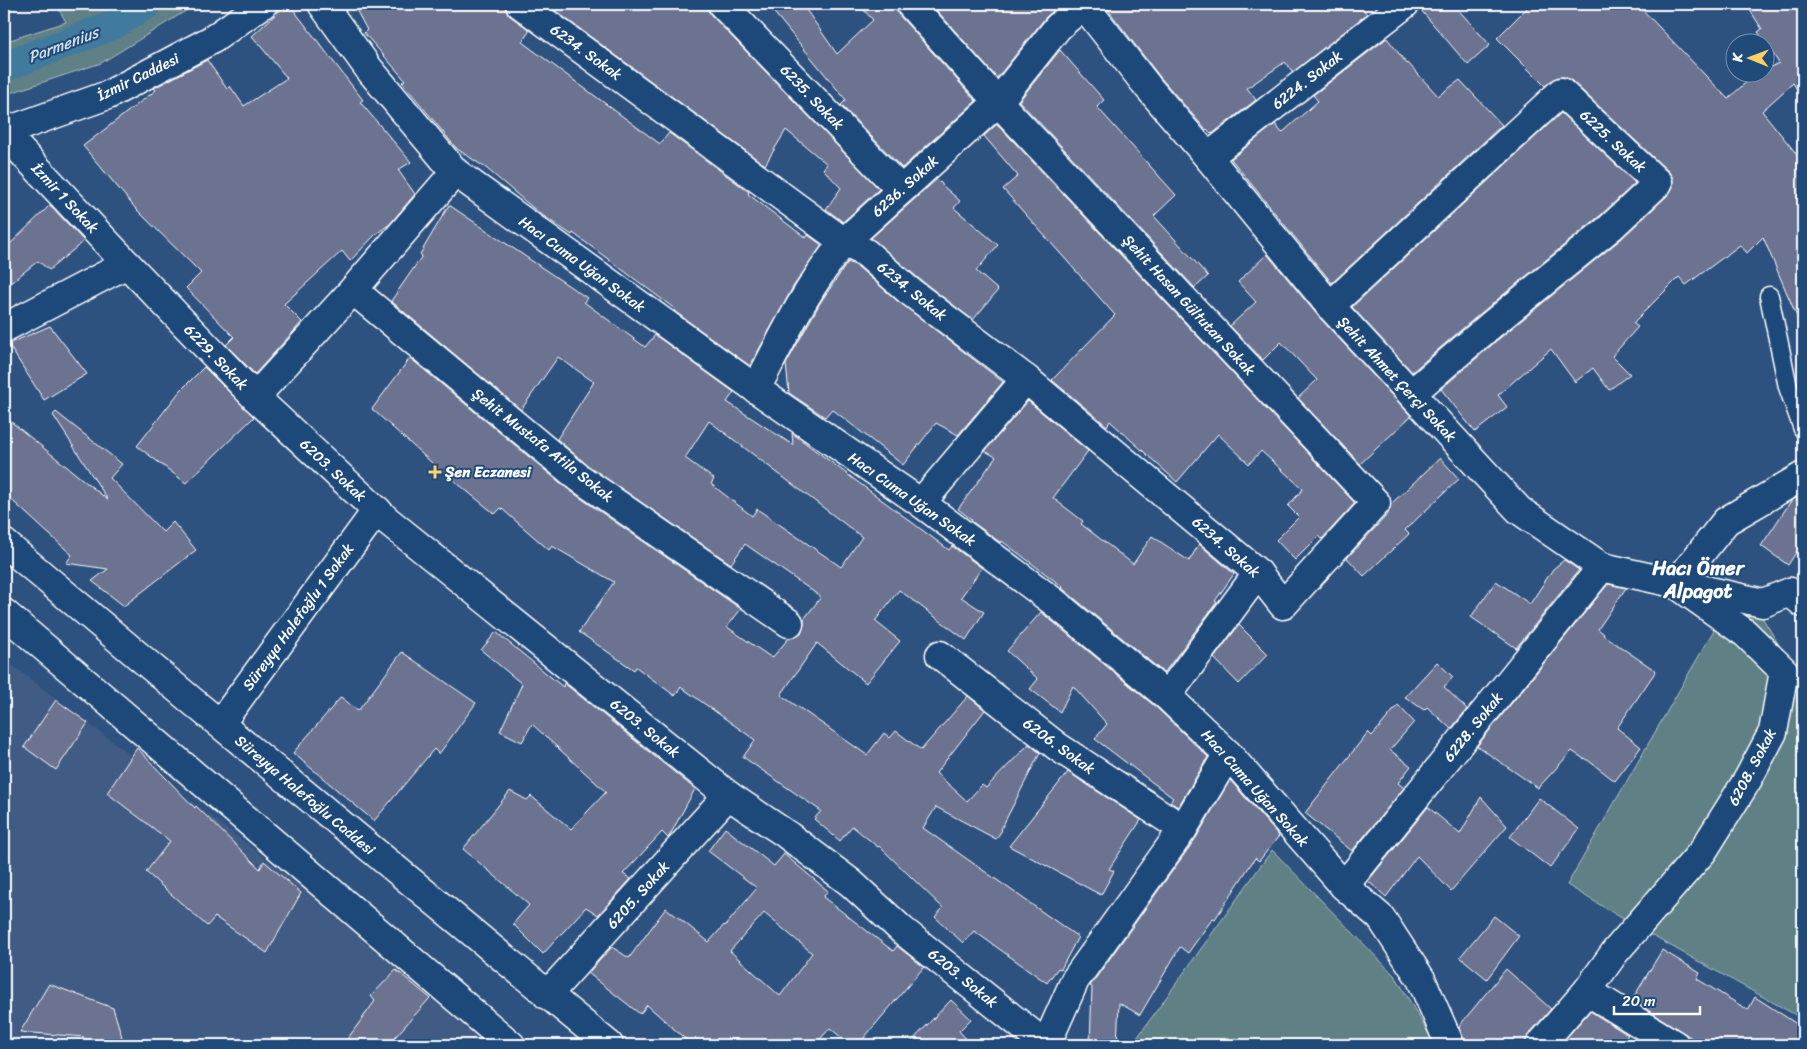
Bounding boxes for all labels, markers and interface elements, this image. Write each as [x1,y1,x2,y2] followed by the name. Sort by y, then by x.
[24,17,105,71] water label: Parmenius
[544,17,628,87] street label: 6234. Sokak
[1724,32,1774,82] north arrow
[1266,44,1348,116] street label: 6224. Sokak
[91,45,184,109] street label: İzmir Caddesi
[1725,52,1750,63] text: K
[774,58,850,136] street label: 6235. Sokak
[1573,103,1653,179] street label: 6225. Sokak
[866,149,945,223] street label: 6236. Sokak
[24,156,105,240] street label: İzmir 1 Sokak
[513,209,652,320] street label: Hacı Cuma Uğan Sokak
[1116,228,1262,382] street label: Şehit Hasan Gültutan Sokak
[871,255,953,327] street label: 6234. Sokak
[1331,310,1463,448] street label: Şehit Ahmet Çerçi Sokak
[177,318,255,396] street label: 6229. Sokak
[466,381,620,509] street label: Şehit Mustafa Atila Sokak
[293,432,373,508] street label: 6203. Sokak
[842,445,982,554] street label: Hacı Cuma Uğan Sokak
[444,459,532,485] place label: Şen Eczanesi
[429,466,441,478] marker: Şen Eczanesi
[1186,510,1266,584] street label: 6234. Sokak
[235,538,361,696] street label: Süreyya Halefoğlu 1 Sokak
[1651,551,1746,609] district label: Hacı Ömer Alpagot
[1437,686,1509,768] street label: 6228. Sokak
[604,692,686,764] street label: 6203. Sokak
[1017,711,1101,781] street label: 6206. Sokak
[1195,723,1316,854] street label: Hacı Cuma Uğan Sokak
[1721,724,1783,810] street label: 6208. Sokak
[229,728,382,862] street label: Süreyya Halefoğlu Caddesi
[600,855,676,935] street label: 6205. Sokak
[922,942,1004,1014] street label: 6203. Sokak
[1614,984,1701,1016] scale bar
[1622,988,1656,1014] text: 20 m

